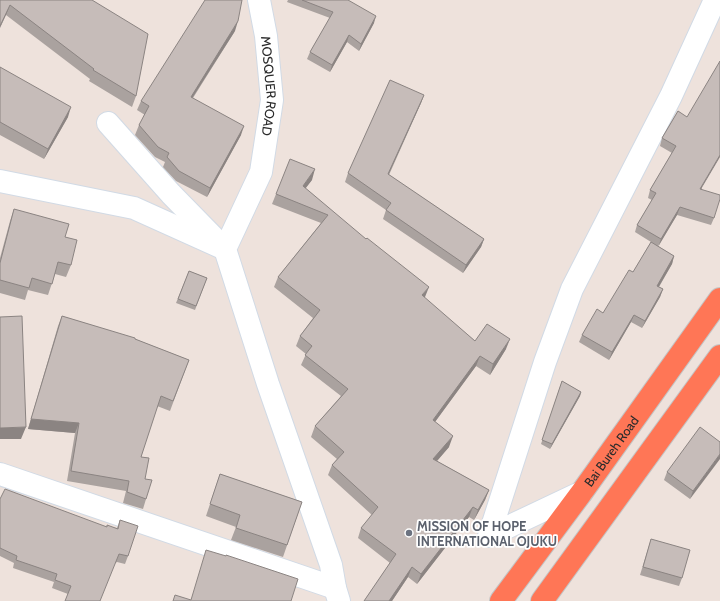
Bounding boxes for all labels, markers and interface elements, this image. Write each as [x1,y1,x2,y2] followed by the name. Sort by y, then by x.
[258,35,280,137] street label: MOSQUER ROAD
[581,413,642,490] street label: Bai Bureh Road
[417,518,557,549] place label: MISSION OF HOPE INTERNATIONAL OJUKU
[404,528,414,538] marker: MISSION OF HOPE INTERNATIONAL OJUKU

